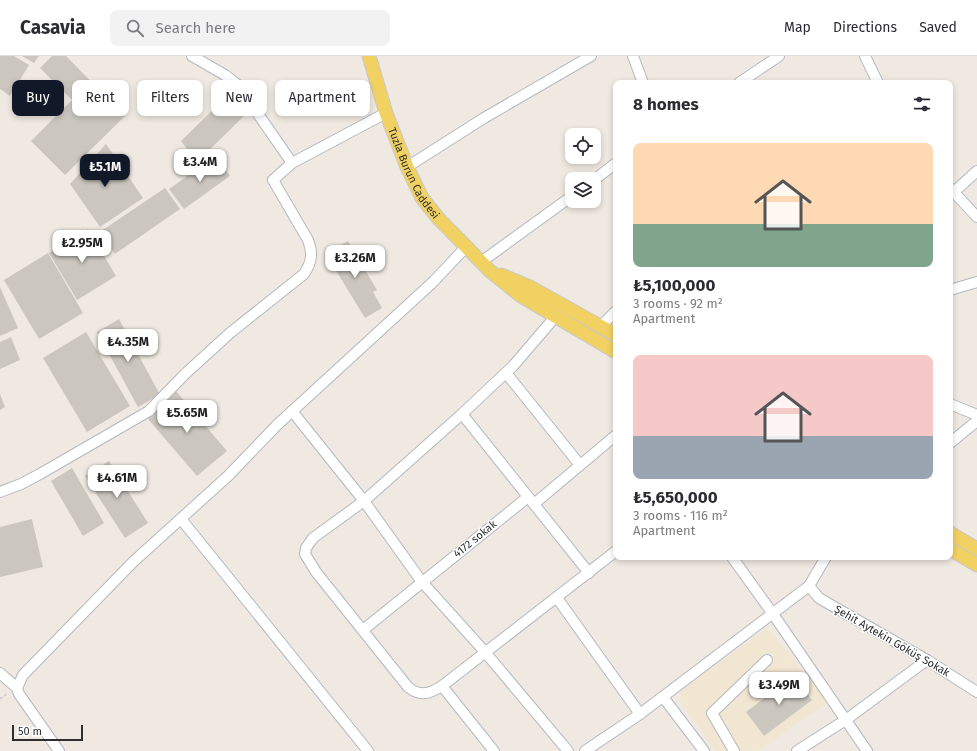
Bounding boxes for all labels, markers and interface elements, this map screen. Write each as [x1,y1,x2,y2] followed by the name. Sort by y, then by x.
[110,10,390,46] search box
[20,16,86,39] text: Casavia
[124,17,146,39] icon: search
[156,19,236,37] text: Search here
[784,19,811,36] text: Map
[833,19,897,36] text: Directions
[919,19,957,36] text: Saved
[12,80,64,116] chip: Buy
[72,80,129,116] chip: Rent
[137,80,203,116] chip: Filters
[211,80,267,116] chip: New
[275,80,370,116] chip: Apartment
[911,93,933,115] icon: filters
[633,94,699,115] text: 8 homes
[386,126,443,221] street label: Tuzla Burun Caddesi
[565,128,601,208] map controls
[565,128,601,164] button: locate
[172,149,228,183] pin: ₺3.4M
[77,154,133,188] pin: ₺5.1M
[183,154,217,169] text: ₺3.4M
[89,159,121,174] text: ₺5.1M
[747,169,819,241] icon: home
[565,172,601,208] button: layers
[49,230,115,264] pin: ₺2.95M
[61,235,103,250] text: ₺2.95M
[322,245,388,279] pin: ₺3.26M
[334,250,376,265] text: ₺3.26M
[633,275,715,296] text: ₺5,100,000
[633,296,723,311] text: 3 rooms · 92 m²
[633,311,695,326] text: Apartment
[95,329,161,363] pin: ₺4.35M
[107,334,149,349] text: ₺4.35M
[747,381,819,453] icon: home
[154,400,220,434] pin: ₺5.65M
[166,405,208,420] text: ₺5.65M
[84,465,150,499] pin: ₺4.61M
[97,470,137,485] text: ₺4.61M
[633,487,718,508] text: ₺5,650,000
[633,508,728,523] text: 3 rooms · 116 m²
[451,517,499,560] street label: 4172 sokak
[633,523,695,538] text: Apartment
[832,603,952,680] street label: Şehit Aytekin Göküş Sokak
[746,672,812,706] pin: ₺3.49M
[758,677,800,692] text: ₺3.49M
[12,723,83,742] scale bar
[18,725,42,738] text: 50 m

